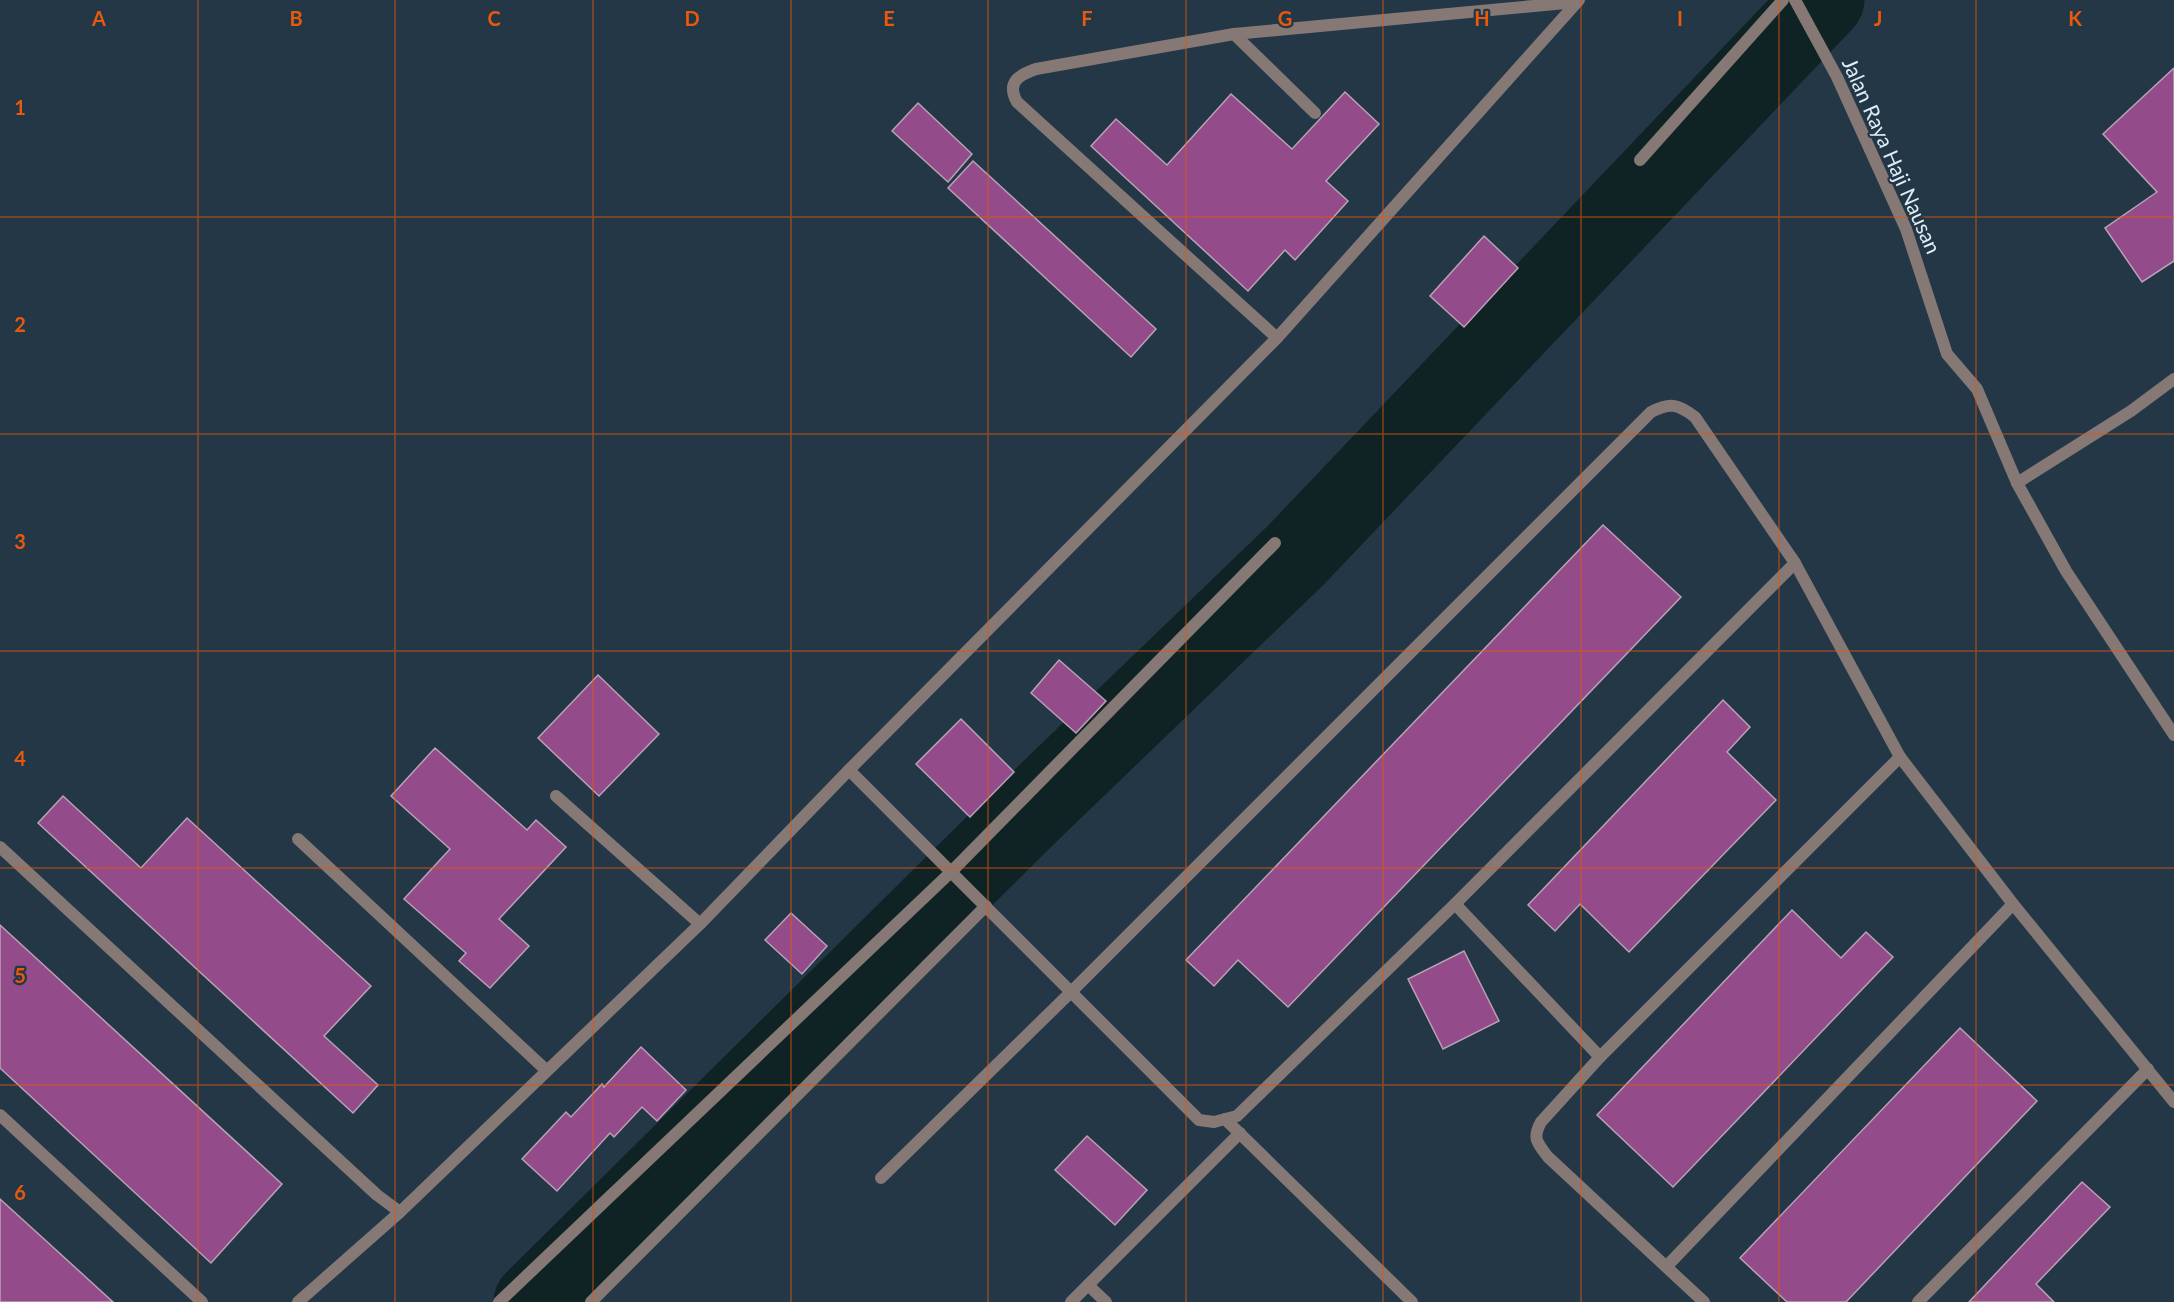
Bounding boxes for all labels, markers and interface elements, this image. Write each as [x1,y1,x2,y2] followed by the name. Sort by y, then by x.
[91,6,106,30] text: A
[289,6,303,30] text: B
[487,6,501,30] text: C
[684,6,700,30] text: D
[883,6,895,30] text: E
[1081,6,1093,30] text: F
[1278,6,1292,30] text: G
[1474,6,1490,30] text: H
[1677,6,1683,30] text: I
[1874,6,1882,30] text: J
[2068,6,2082,30] text: K
[1838,54,1947,257] street label: Jalan Raya Haji Nausan
[14,95,26,119] text: 1
[14,312,26,336] text: 2
[14,529,26,553] text: 3
[14,746,26,770] text: 4
[14,963,26,987] text: 5
[14,1180,26,1204] text: 6

